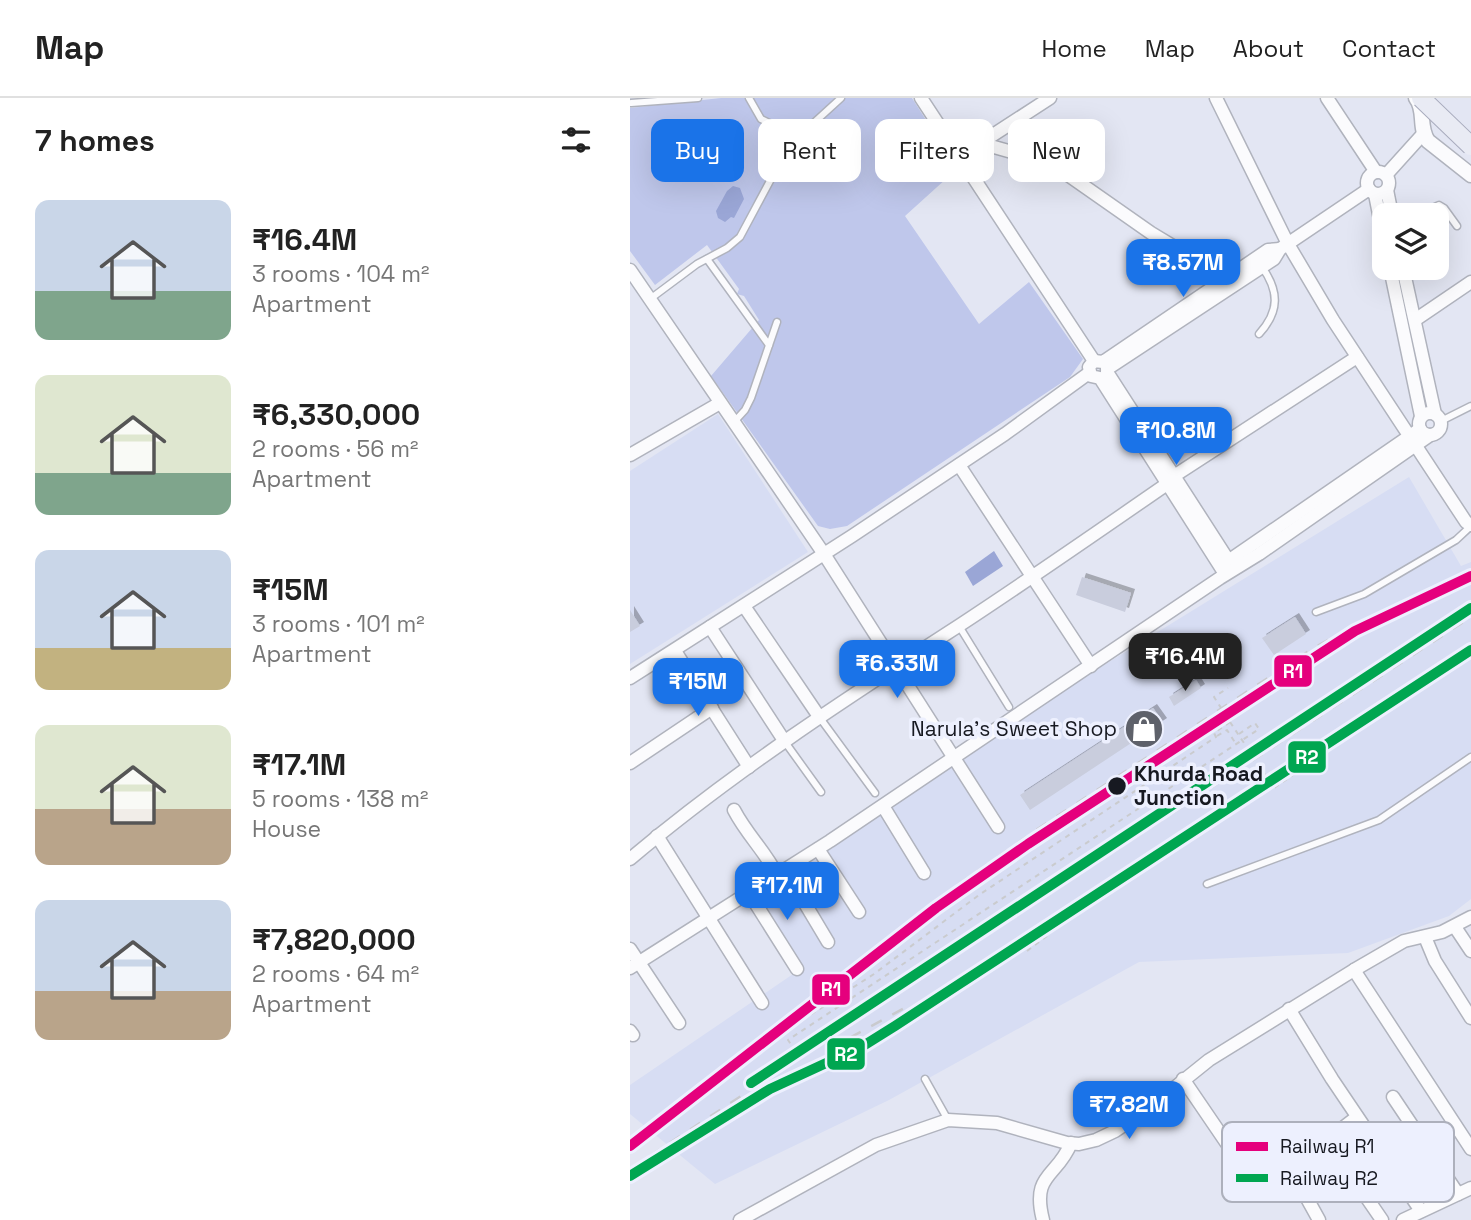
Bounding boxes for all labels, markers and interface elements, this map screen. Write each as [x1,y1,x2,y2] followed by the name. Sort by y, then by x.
[35,27,104,69] text: Map
[1041,33,1107,64] text: Home
[1145,33,1195,64] text: Map
[1233,33,1304,64] text: About
[1342,33,1436,64] text: Contact
[651,119,744,182] chip: Buy
[758,119,861,182] chip: Rent
[875,119,994,182] chip: Filters
[1008,119,1105,182] chip: New
[35,121,155,160] text: 7 homes
[557,121,595,159] icon: filters
[1372,203,1449,280] map controls
[1372,203,1449,280] button: layers
[252,220,357,259] text: ₹16.4M
[91,228,175,312] icon: home
[1126,240,1240,299] pin: ₹8.57M
[1142,247,1224,277] text: ₹8.57M
[252,259,429,289] text: 3 rooms · 104 m²
[252,289,372,319] text: Apartment
[252,395,420,434] text: ₹6,330,000
[91,403,175,487] icon: home
[1119,408,1233,467] pin: ₹10.8M
[1136,415,1216,445] text: ₹10.8M
[252,434,418,464] text: 2 rooms · 56 m²
[252,464,372,494] text: Apartment
[252,570,329,609] text: ₹15M
[91,578,175,662] icon: home
[252,609,425,639] text: 3 rooms · 101 m²
[1128,634,1242,693] pin: ₹16.4M
[252,639,372,669] text: Apartment
[840,640,954,700] pin: ₹6.33M
[1145,641,1225,671] text: ₹16.4M
[855,648,939,678] text: ₹6.33M
[1273,654,1313,688] line badge: R1
[657,658,739,718] pin: ₹15M
[1283,659,1303,684] text: R1
[669,666,727,696] text: ₹15M
[1123,708,1165,750] shop icon: Narula's Sweet Shop
[911,715,1117,742] place label: Narula's Sweet Shop
[1287,740,1327,774] line badge: R2
[252,745,346,784] text: ₹17.1M
[1295,745,1319,770] text: R2
[91,753,175,837] icon: home
[1134,760,1263,811] place label: Khurda Road Junction
[1106,775,1128,797] marker: Khurda Road Junction
[252,784,428,814] text: 5 rooms · 138 m²
[252,814,321,844] text: House
[730,862,844,922] pin: ₹17.1M
[751,870,823,900] text: ₹17.1M
[252,920,416,959] text: ₹7,820,000
[91,928,175,1012] icon: home
[252,959,419,989] text: 2 rooms · 64 m²
[811,973,851,1006] line badge: R1
[821,977,841,1002] text: R1
[252,989,372,1019] text: Apartment
[826,1037,866,1071] line badge: R2
[834,1042,858,1067] text: R2
[1072,1082,1186,1141] pin: ₹7.82M
[1089,1089,1169,1119] text: ₹7.82M
[1222,1122,1454,1202] legend
[1280,1134,1374,1159] text: Railway R1
[1280,1166,1378,1191] text: Railway R2

